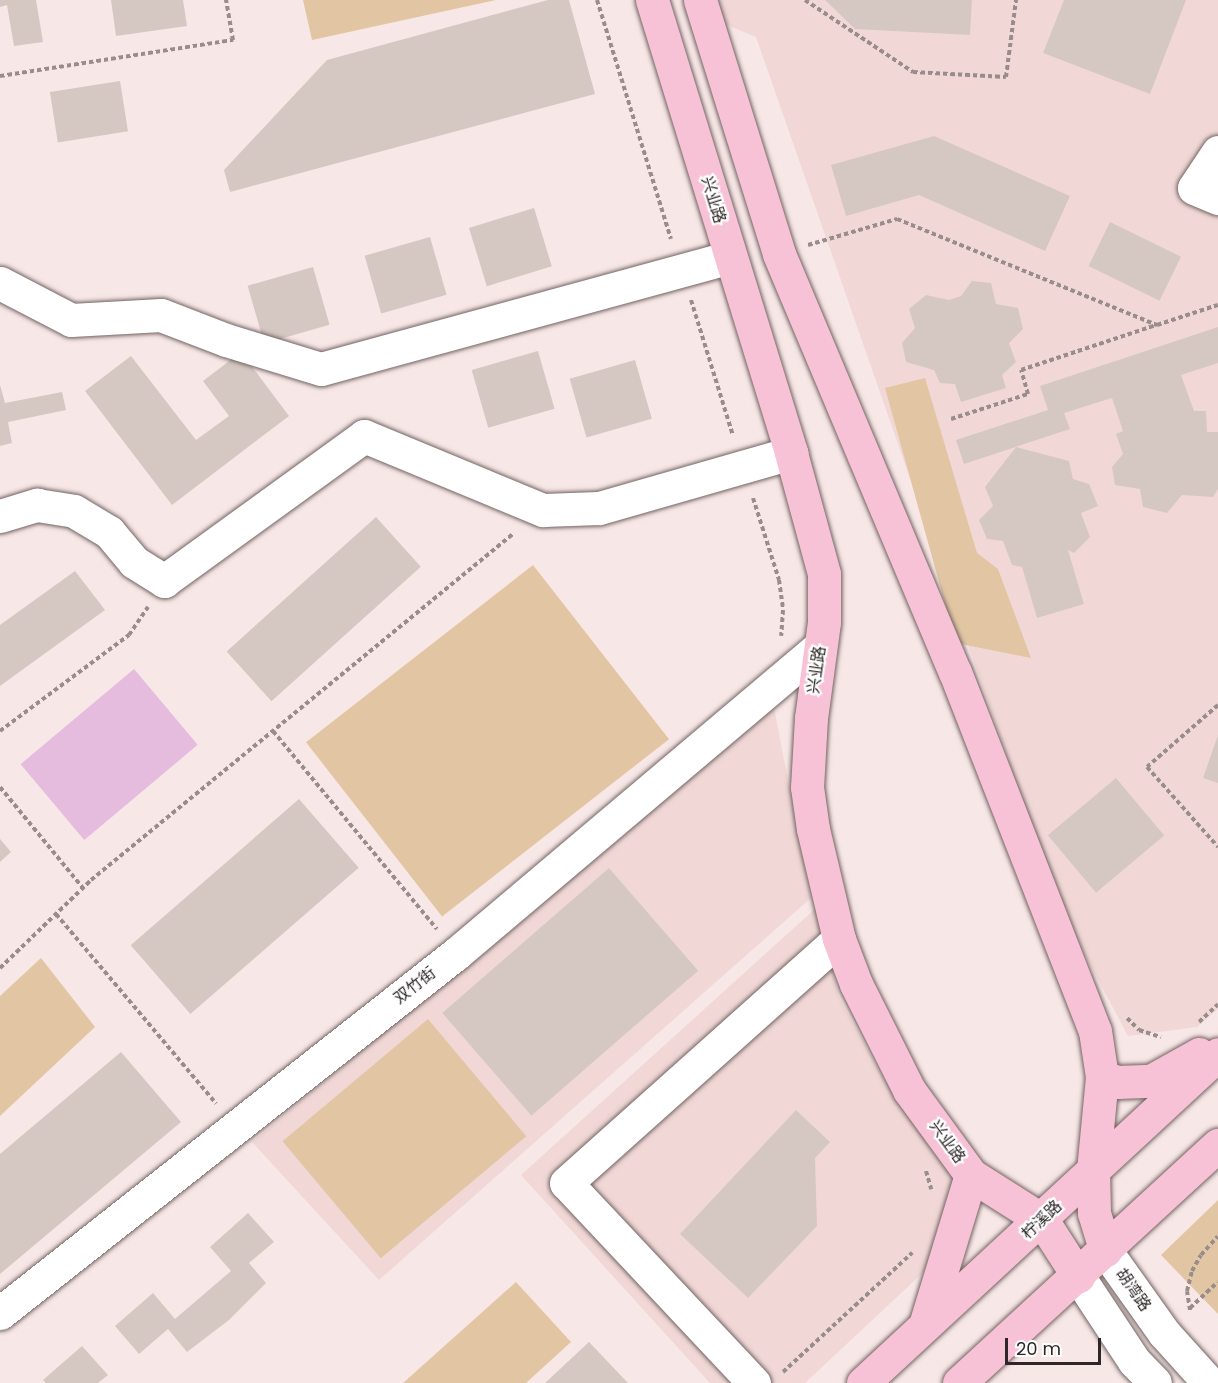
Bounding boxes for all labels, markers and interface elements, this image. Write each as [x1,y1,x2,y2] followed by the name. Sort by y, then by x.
[697,174,729,226] street label: 兴业路
[804,645,830,695] street label: 兴业路
[390,964,440,1008] street label: 双竹街
[925,1117,969,1167] street label: 兴业路
[1018,1197,1066,1243] street label: 柠溪路
[1111,1265,1155,1315] street label: 胡湾路
[1008,1326,1104,1364] scale bar
[1016,1336,1061,1361] text: 20 m

